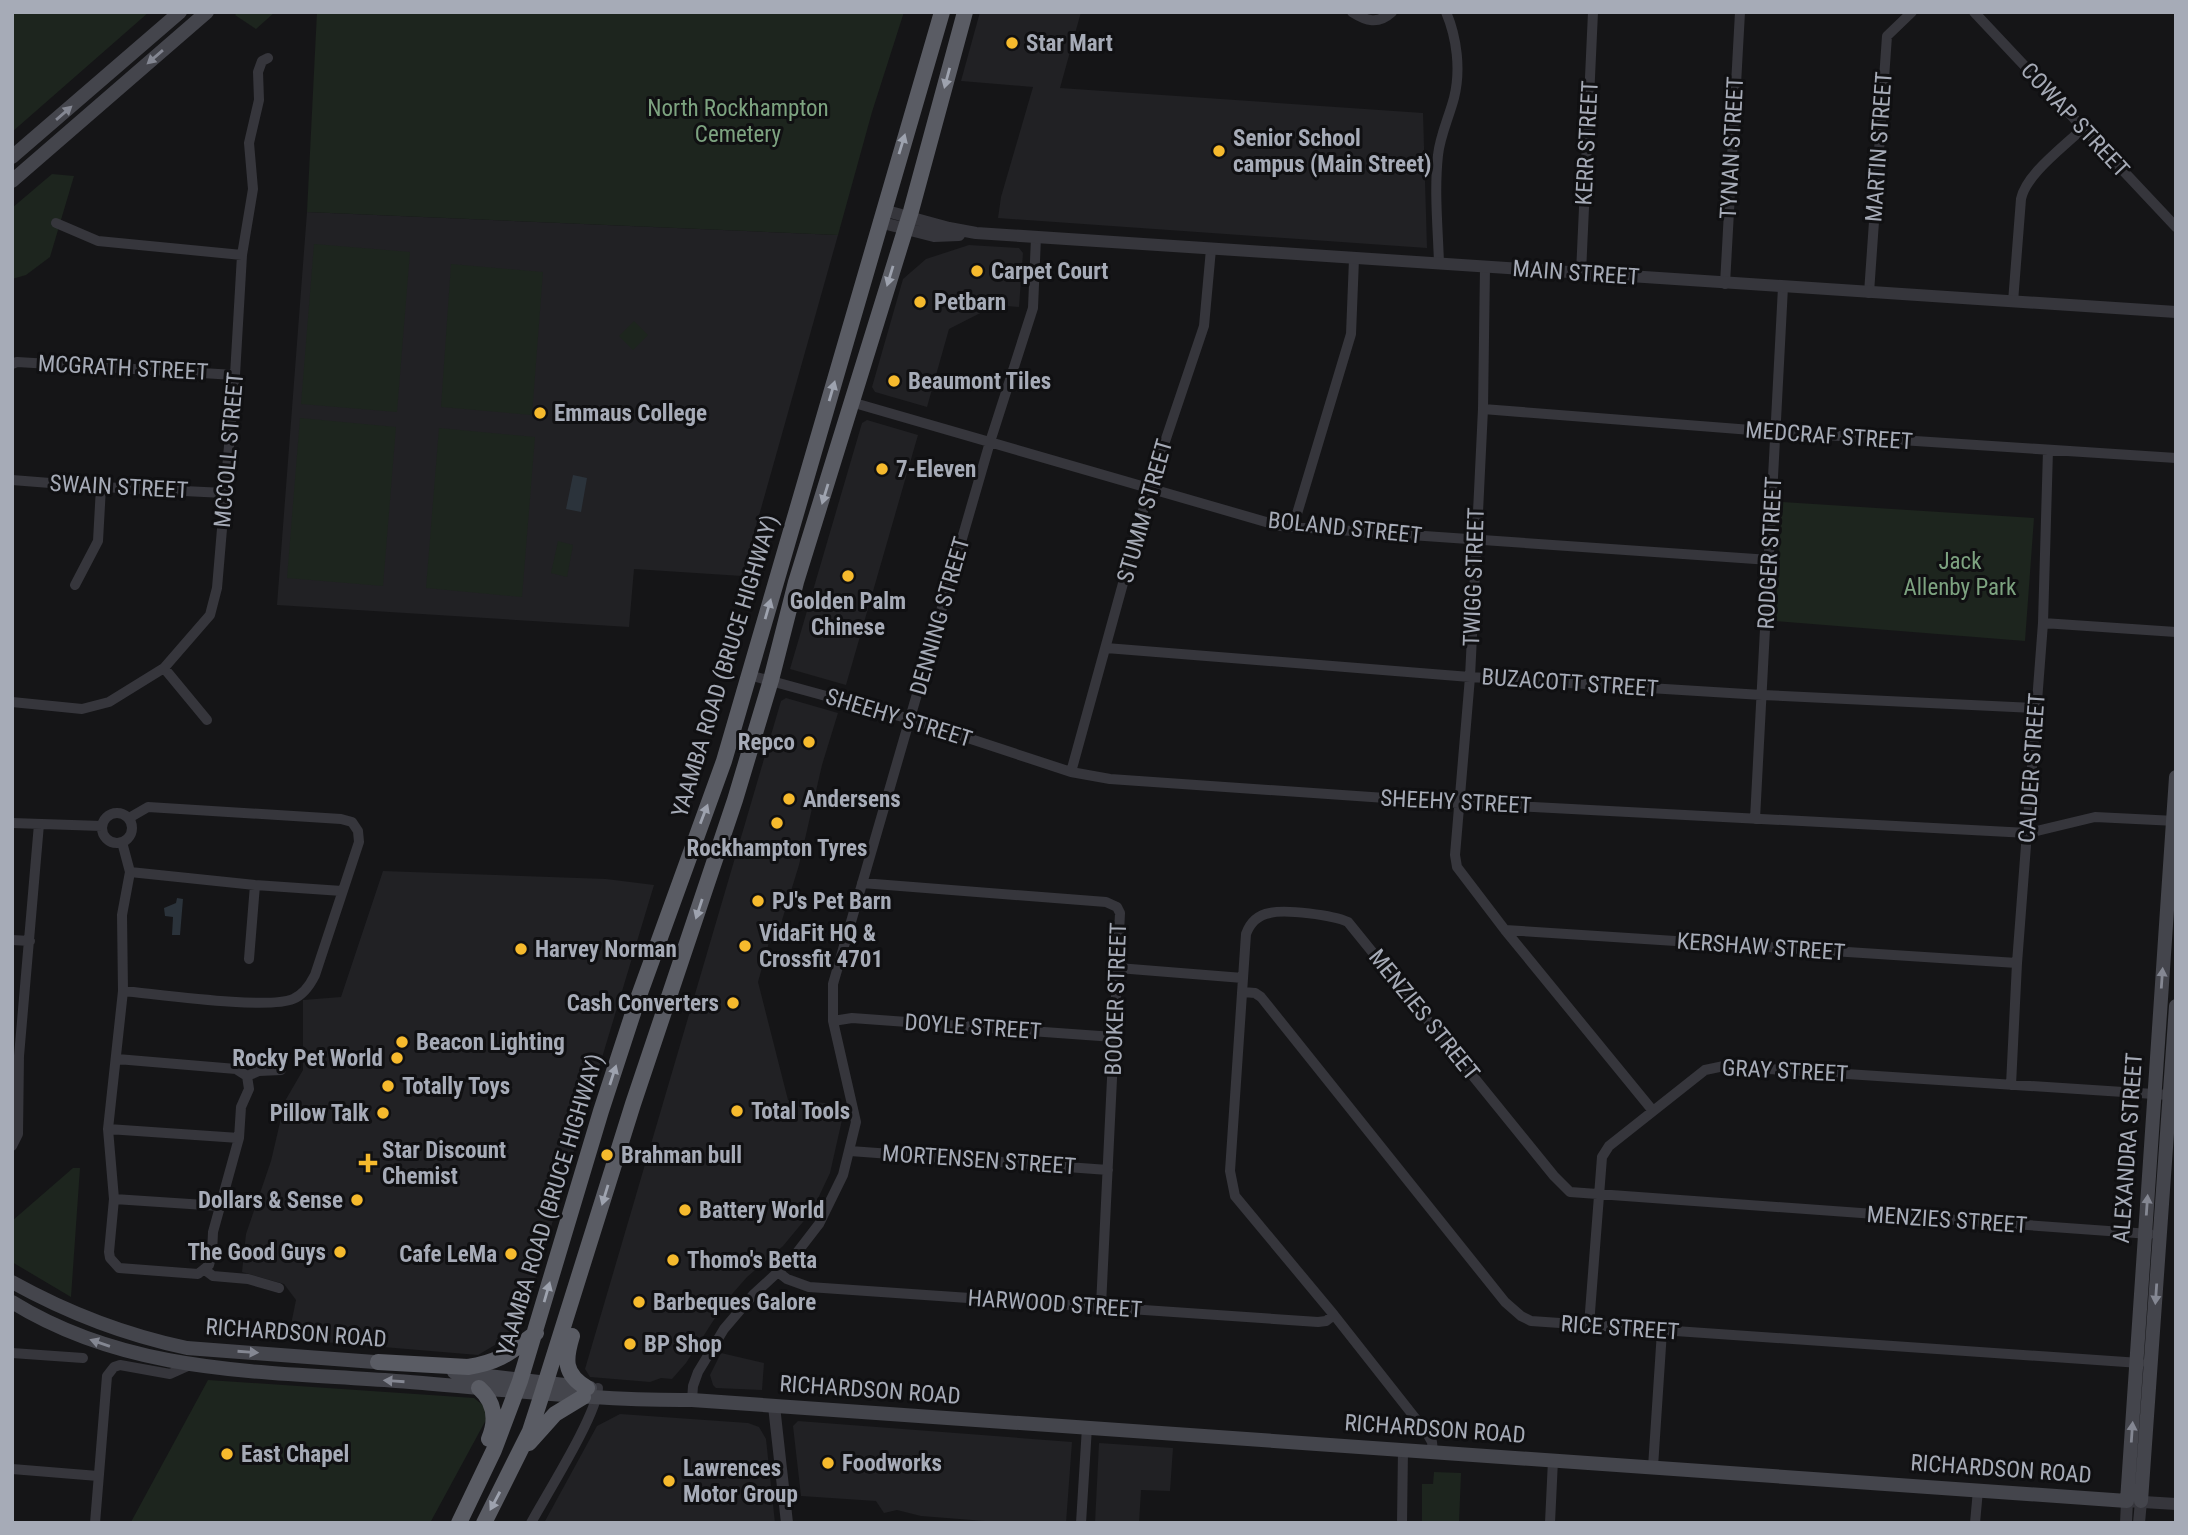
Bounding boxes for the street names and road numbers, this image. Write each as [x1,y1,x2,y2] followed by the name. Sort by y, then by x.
[2015,57,2135,183] street label: COWAP STREET
[1860,71,1898,223] street label: MARTIN STREET
[1715,76,1749,220] street label: TYNAN STREET
[1570,80,1604,206] street label: KERR STREET
[1512,255,1640,291] street label: MAIN STREET
[37,350,209,386] street label: MCGRATH STREET
[209,371,249,529] street label: MCCOLL STREET
[1744,417,1914,455] street label: MEDCRAF STREET
[1112,436,1178,586] street label: STUMM STREET
[49,470,189,504] street label: SWAIN STREET
[1753,476,1787,630] street label: RODGER STREET
[1267,506,1423,550] street label: BOLAND STREET
[1458,507,1490,647] street label: TWIGG STREET
[666,511,784,821] street label: YAAMBA ROAD (BRUCE HIGHWAY)
[905,534,975,698] street label: DENNING STREET
[1481,663,1659,703] street label: BUZACOTT STREET
[823,683,975,753] street label: SHEEHY STREET
[2013,692,2051,844] street label: CALDER STREET
[1380,785,1532,819] street label: SHEEHY STREET
[1100,922,1132,1076] street label: BOOKER STREET
[1676,928,1846,966] street label: KERSHAW STREET
[1363,944,1485,1086] street label: MENZIES STREET
[904,1009,1042,1045] street label: DOYLE STREET
[491,1050,609,1360] street label: YAAMBA ROAD (BRUCE HIGHWAY)
[2108,1052,2148,1244] street label: ALEXANDRA STREET
[1721,1054,1849,1088] street label: GRAY STREET
[881,1140,1077,1180] street label: MORTENSEN STREET
[1866,1201,2028,1239] street label: MENZIES STREET
[967,1284,1143,1324] street label: HARWOOD STREET
[1560,1310,1680,1346] street label: RICE STREET
[205,1313,387,1353] street label: RICHARDSON ROAD
[779,1370,961,1410] street label: RICHARDSON ROAD
[1344,1409,1526,1449] street label: RICHARDSON ROAD
[1910,1449,2092,1489] street label: RICHARDSON ROAD

